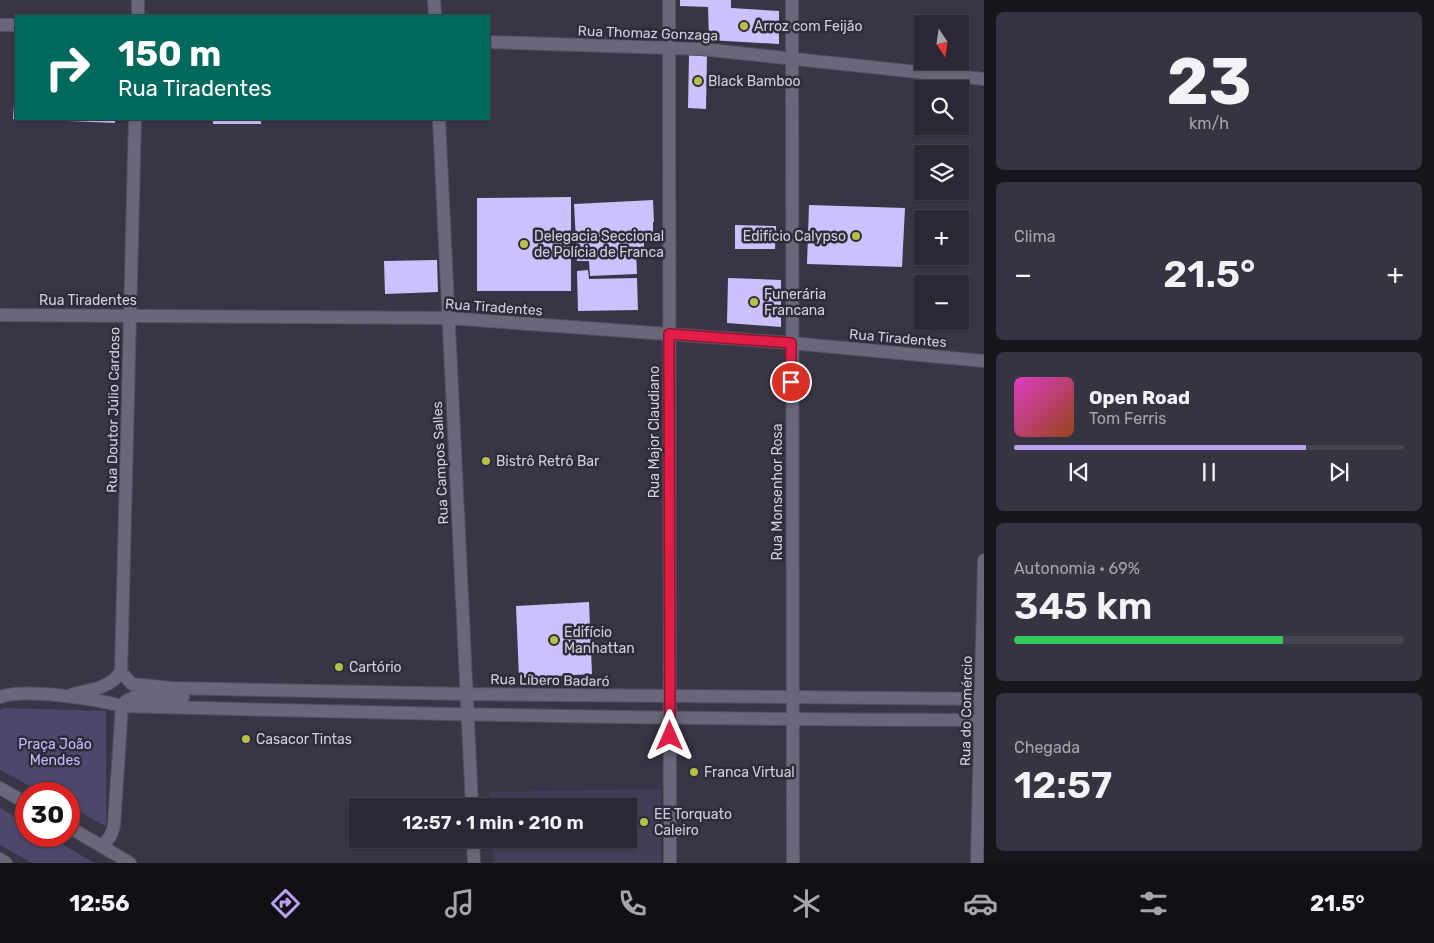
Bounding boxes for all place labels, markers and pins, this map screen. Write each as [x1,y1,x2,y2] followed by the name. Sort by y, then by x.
[754,18,863,35] place label: Arroz com Feijão
[738,20,750,32] marker: Arroz com Feijão
[708,73,801,90] place label: Black Bamboo
[692,75,704,87] marker: Black Bamboo
[534,228,664,261] place label: Delegacia Seccional de Polícia de Franca
[743,228,846,245] place label: Edifício Calypso
[850,230,862,242] marker: Edifício Calypso
[518,238,530,250] marker: Delegacia Seccional de Polícia de Franca
[764,286,826,319] place label: Funerária Francana
[748,296,760,308] marker: Funerária Francana
[770,361,812,403] pin
[496,453,600,470] place label: Bistrô Retrô Bar
[480,455,492,467] marker: Bistrô Retrô Bar
[564,624,635,657] place label: Edifício Manhattan
[548,634,560,646] marker: Edifício Manhattan
[349,659,402,676] place label: Cartório
[333,661,345,673] marker: Cartório
[256,731,352,748] place label: Casacor Tintas
[240,733,252,745] marker: Casacor Tintas
[704,764,795,781] place label: Franca Virtual
[688,766,700,778] marker: Franca Virtual
[654,806,732,839] place label: EE Torquato Caleiro
[638,816,650,828] marker: EE Torquato Caleiro

